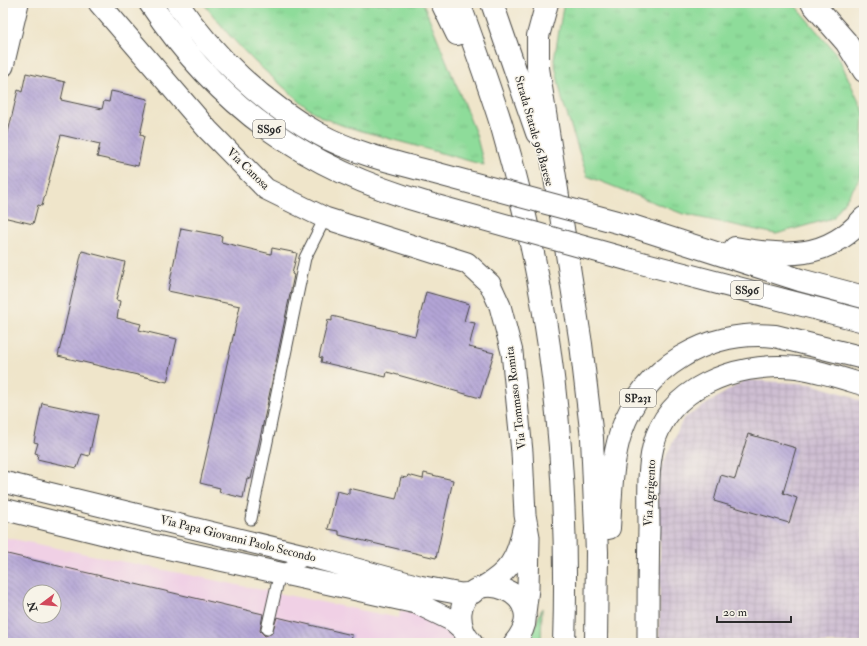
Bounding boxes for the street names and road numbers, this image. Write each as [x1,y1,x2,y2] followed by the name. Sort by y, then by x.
[511,74,557,188] street label: Strada Statale 96 Barese
[253,120,285,138] road number: SS96
[223,145,273,194] street label: Via Canosa
[731,281,763,299] road number: SS96
[502,345,530,450] street label: Via Tommaso Romita
[620,389,656,407] road number: SP231
[641,459,659,527] street label: Via Agrigento
[158,512,318,566] street label: Via Papa Giovanni Paolo Secondo

